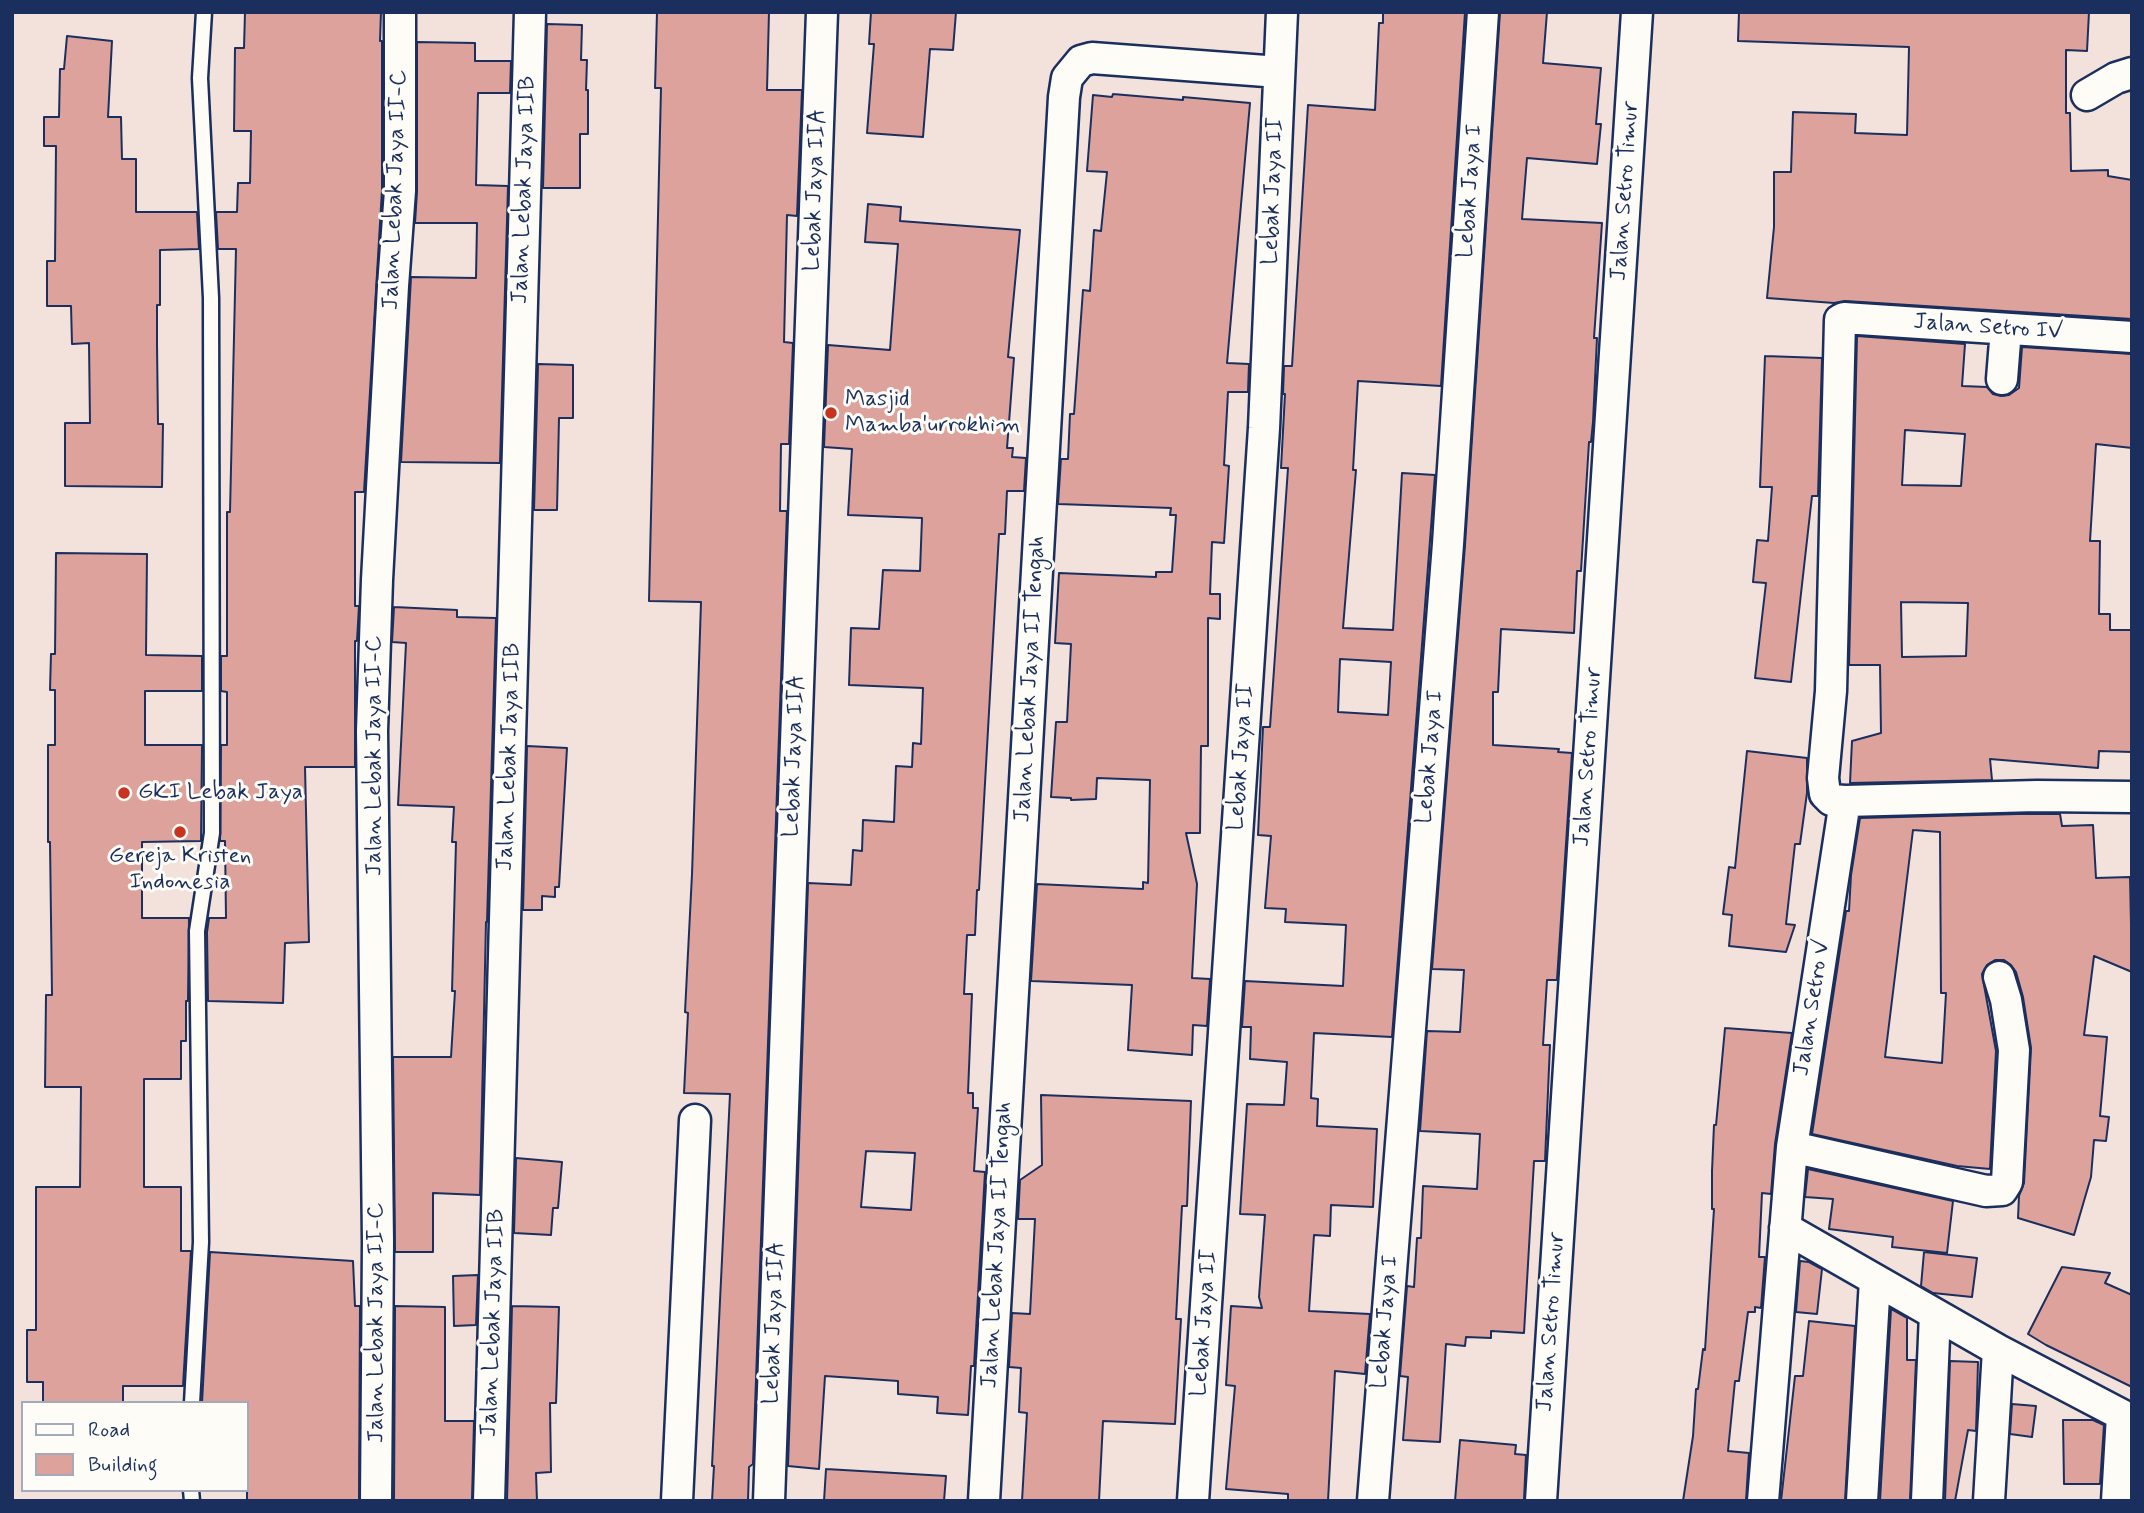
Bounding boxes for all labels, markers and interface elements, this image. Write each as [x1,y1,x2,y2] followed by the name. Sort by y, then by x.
[378,69,414,311] street label: Jalan Lebak Jaya II-C
[507,75,543,305] street label: Jalan Lebak Jaya IIB
[1606,100,1646,282] street label: Jalan Setro Timur
[799,108,833,272] street label: Lebak Jaya IIA
[1258,117,1290,265] street label: Lebak Jaya II
[1453,123,1489,259] street label: Lebak Jaya I
[1912,309,2064,347] street label: Jalan Setro IV
[845,386,1020,440] place label: Masjid Mamba'urrokhim
[823,405,839,421] marker: Masjid Mamba'urrokhim
[1010,535,1052,823] street label: Jalan Lebak Jaya II Tengah
[361,636,389,876] street label: Jalan Lebak Jaya II-C
[492,642,528,872] street label: Jalan Lebak Jaya IIB
[1569,666,1609,848] street label: Jalan Setro Timur
[778,674,812,838] street label: Lebak Jaya IIA
[1223,682,1261,832] street label: Lebak Jaya II
[1411,689,1451,825] street label: Lebak Jaya I
[138,779,303,807] place label: GKI Lebak Jaya
[116,785,132,801] marker: GKI Lebak Jaya
[172,824,188,840] marker: Gereja Kristen Indonesia
[109,843,251,897] place label: Gereja Kristen Indonesia
[1789,938,1837,1078] street label: Jalan Setro V
[977,1101,1019,1389] street label: Jalan Lebak Jaya II Tengah
[363,1203,391,1443] street label: Jalan Lebak Jaya II-C
[476,1208,512,1438] street label: Jalan Lebak Jaya IIB
[1532,1231,1572,1413] street label: Jalan Setro Timur
[758,1241,792,1405] street label: Lebak Jaya IIA
[1186,1248,1224,1398] street label: Lebak Jaya II
[1366,1254,1406,1390] street label: Lebak Jaya I
[21,1401,248,1492] legend
[88,1416,130,1444] text: Road
[88,1451,158,1479] text: Building

